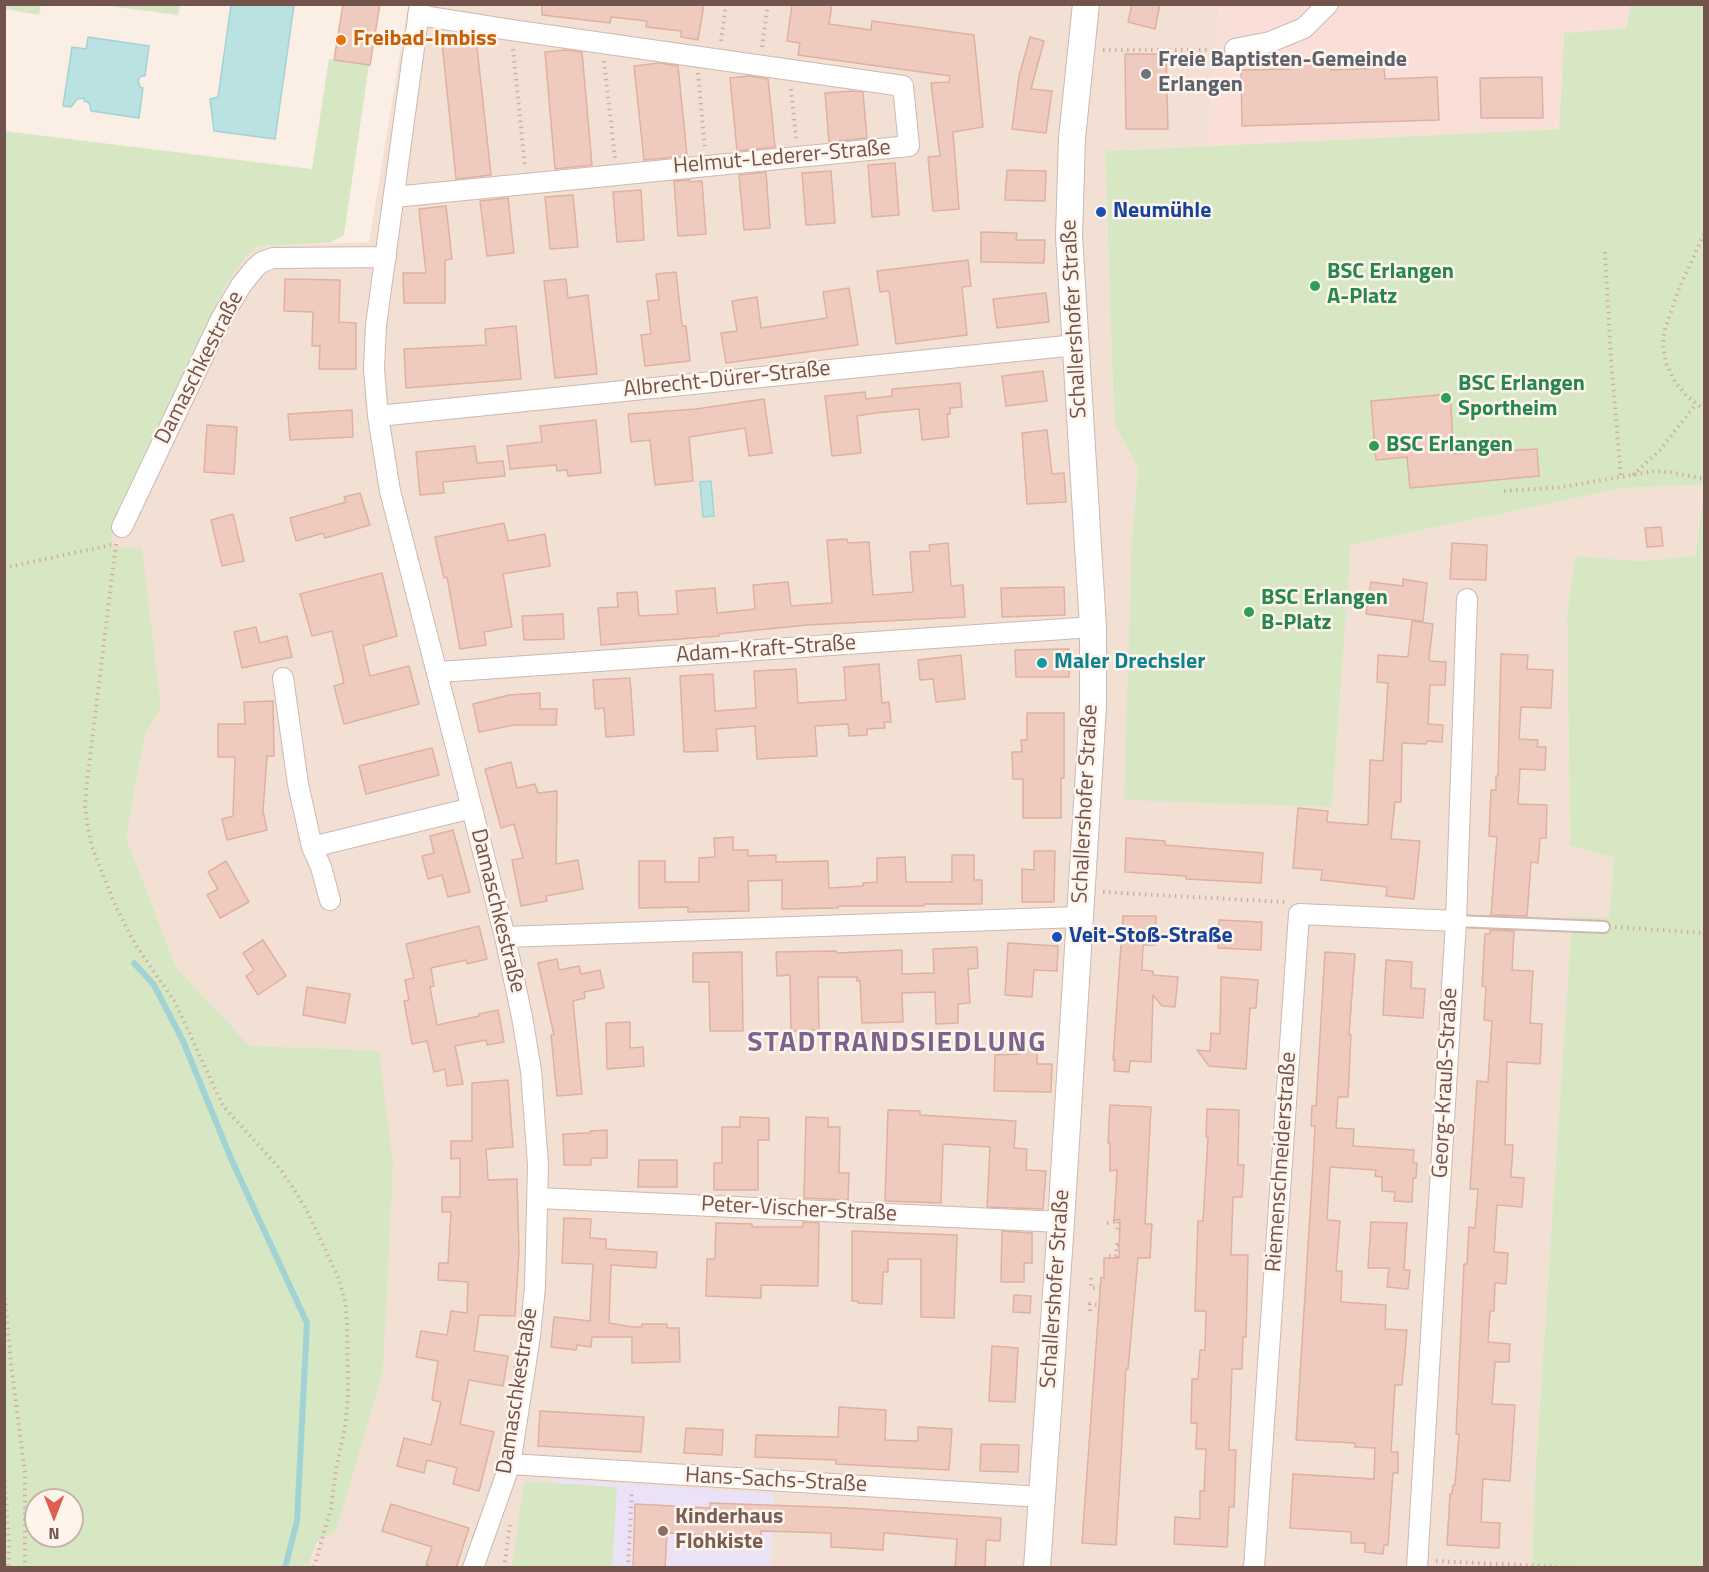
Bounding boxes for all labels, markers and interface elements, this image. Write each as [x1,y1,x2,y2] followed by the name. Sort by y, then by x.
[353,27,497,53] place label: Freibad-Imbiss
[334,33,348,47] marker: Freibad-Imbiss
[1158,48,1407,100] place label: Freie Baptisten-Gemeinde Erlangen
[1139,67,1153,81] marker: Freie Baptisten-Gemeinde Erlangen
[672,135,892,181] street label: Helmut-Lederer-Straße
[1113,199,1211,225] place label: Neumühle
[1094,205,1108,219] marker: Neumühle
[1057,219,1093,419] street label: Schallershofer Straße
[1327,260,1454,312] place label: BSC Erlangen A-Platz
[1308,279,1322,293] marker: BSC Erlangen A-Platz
[150,287,250,449] street label: Damaschkestraße
[622,356,832,404] street label: Albrecht-Dürer-Straße
[1458,372,1585,424] place label: BSC Erlangen Sportheim
[1439,391,1453,405] marker: BSC Erlangen Sportheim
[1386,433,1513,459] place label: BSC Erlangen
[1367,439,1381,453] marker: BSC Erlangen
[1261,586,1388,638] place label: BSC Erlangen B-Platz
[1242,605,1256,619] marker: BSC Erlangen B-Platz
[675,631,857,669] street label: Adam-Kraft-Straße
[1054,650,1205,676] place label: Maler Drechsler
[1035,656,1049,670] marker: Maler Drechsler
[1068,704,1104,904] street label: Schallershofer Straße
[464,826,530,996] street label: Damaschkestraße
[1069,924,1233,950] place label: Veit-Stoß-Straße
[1050,930,1064,944] marker: Veit-Stoß-Straße
[1428,987,1464,1179] street label: Georg-Krauß-Straße
[747,1027,1047,1061] district label: STADTRANDSIEDLUNG
[1261,1051,1303,1273] street label: Riemenschneiderstraße
[1036,1189,1076,1389] street label: Schallershofer Straße
[700,1192,898,1228] street label: Peter-Vischer-Straße
[492,1306,544,1476] street label: Damaschkestraße
[684,1463,868,1499] street label: Hans-Sachs-Straße
[24,1488,84,1548] north arrow
[675,1505,783,1556] place label: Kinderhaus Flohkiste
[48,1522,60,1546] text: N
[656,1524,670,1538] marker: Kinderhaus Flohkiste

